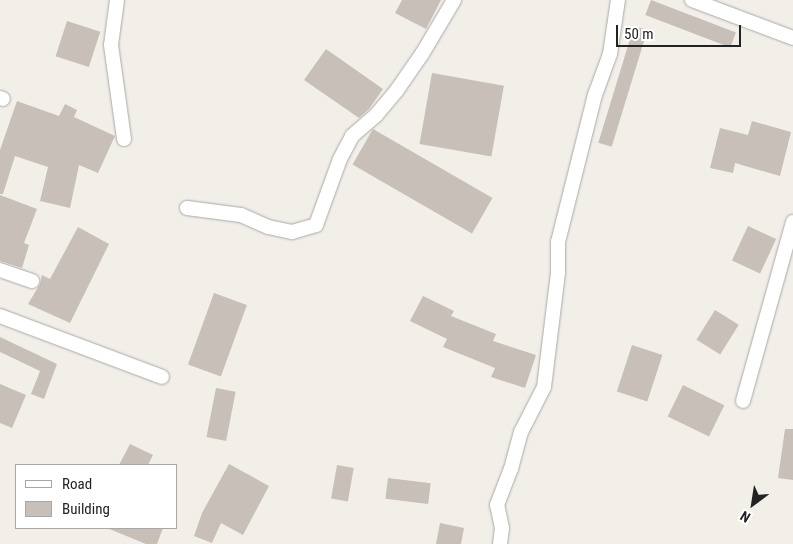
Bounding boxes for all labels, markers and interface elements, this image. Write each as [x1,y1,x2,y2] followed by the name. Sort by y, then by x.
[618,15,743,47] scale bar
[624,25,654,43] text: 50 m
[15,464,178,529] legend
[62,475,92,493] text: Road
[728,479,778,529] north arrow
[62,500,110,518] text: Building
[737,508,753,526] text: N

